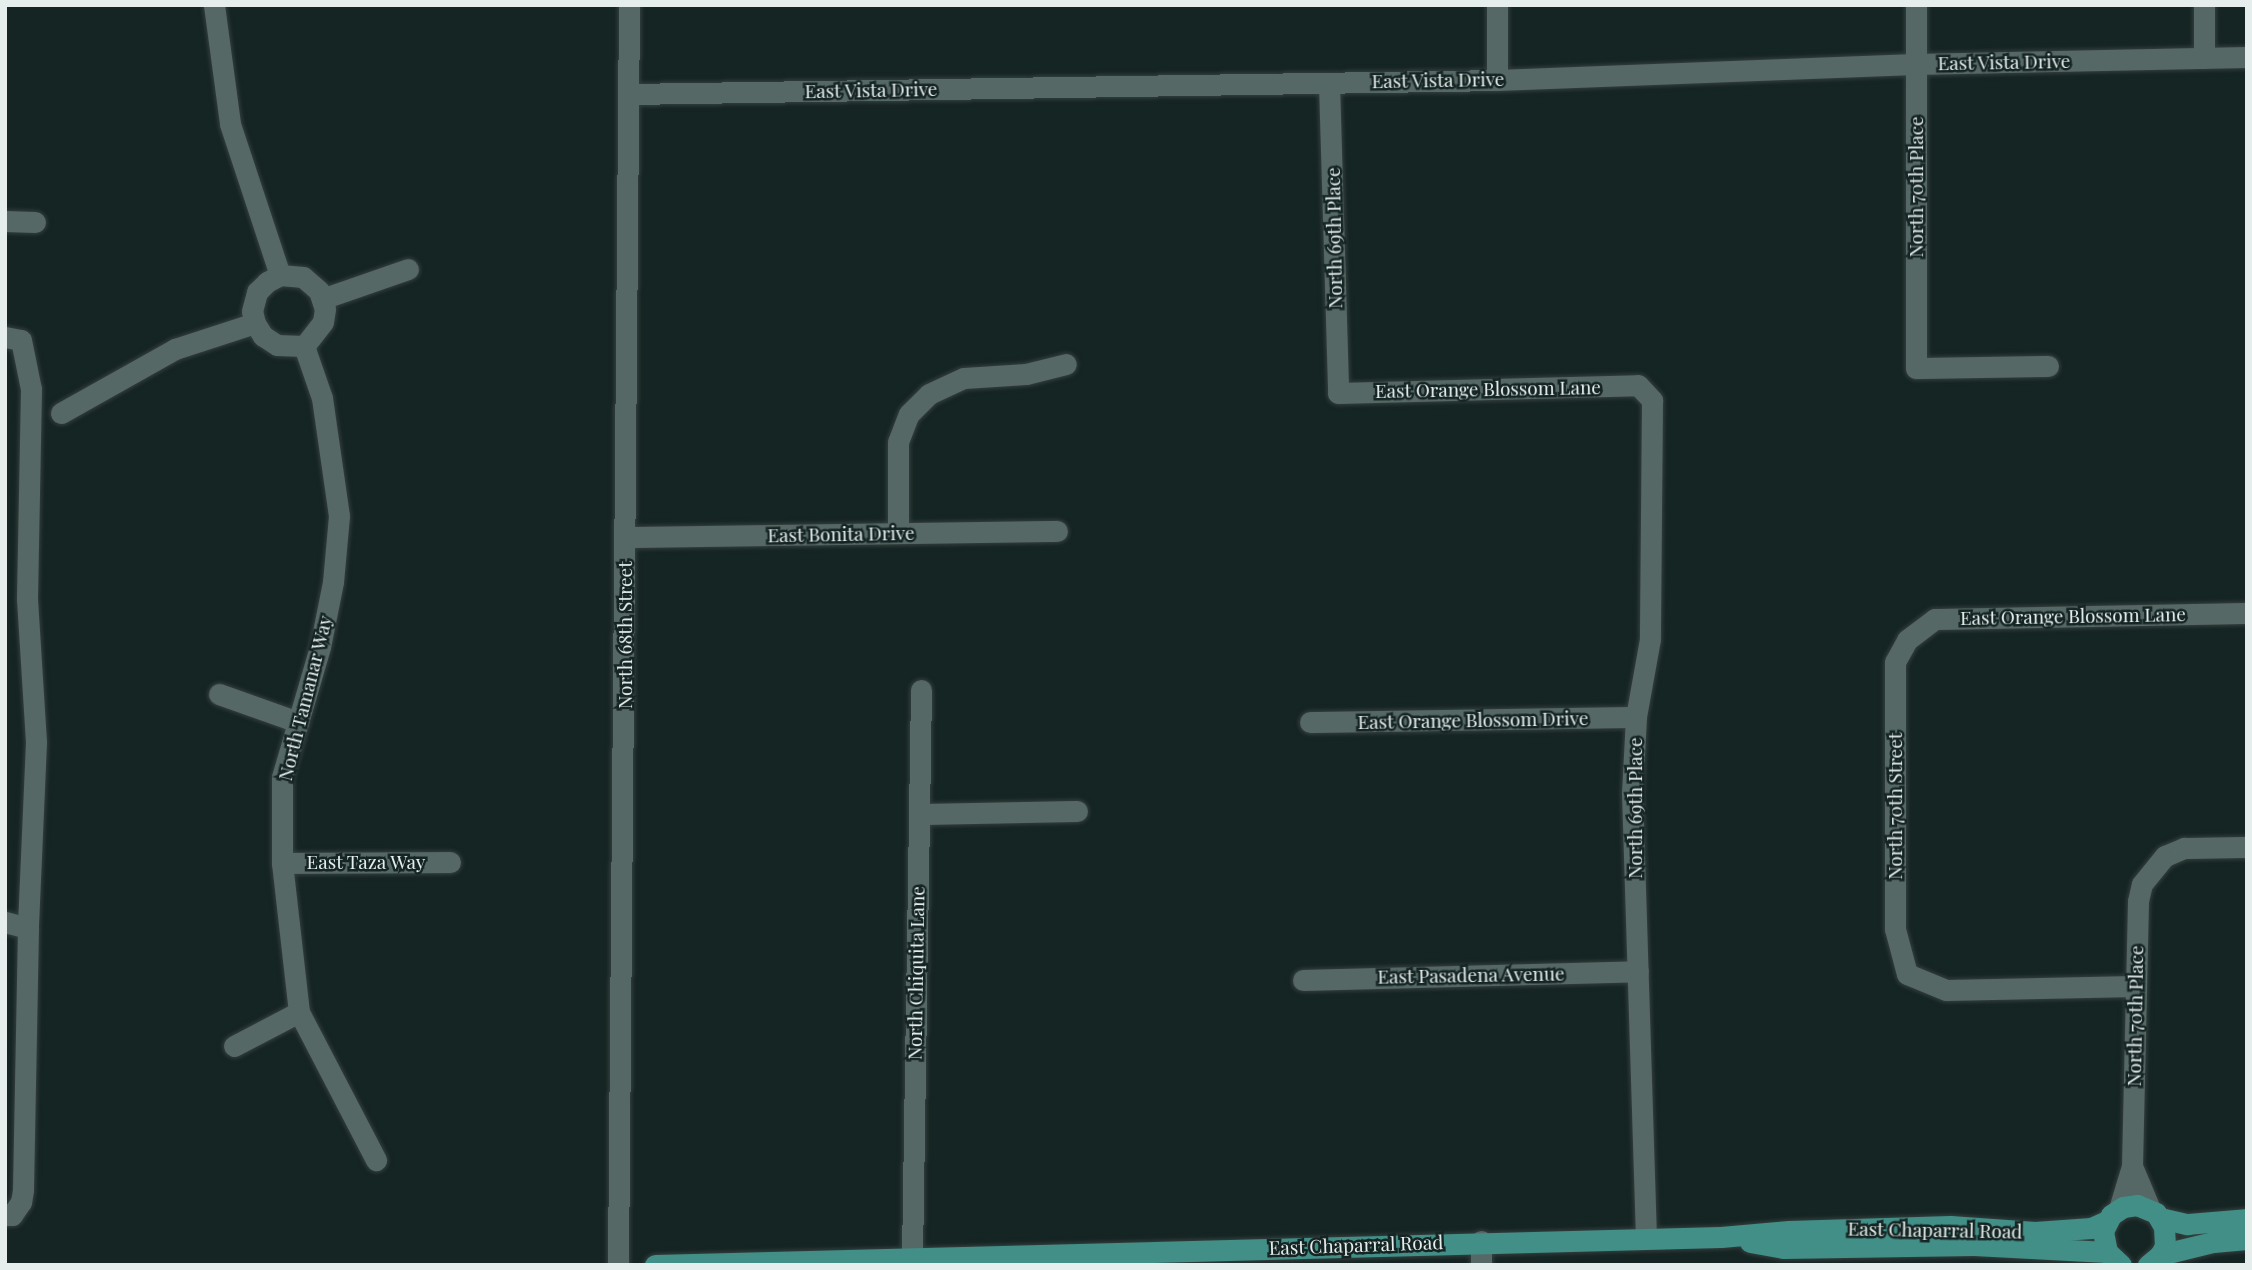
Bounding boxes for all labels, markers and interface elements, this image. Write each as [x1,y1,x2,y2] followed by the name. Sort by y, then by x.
[1937,49,2071,75] street label: East Vista Drive
[1371,67,1505,93] street label: East Vista Drive
[804,77,938,103] street label: East Vista Drive
[1905,117,1927,257] street label: North 70th Place
[1321,167,1347,309] street label: North 69th Place
[1375,376,1601,402] street label: East Orange Blossom Lane
[767,521,915,547] street label: East Bonita Drive
[614,561,636,709] street label: North 68th Street
[1960,603,2186,629] street label: East Orange Blossom Lane
[273,612,337,784] street label: North Tamanar Way
[1357,707,1589,733] street label: East Orange Blossom Drive
[1884,732,1906,880] street label: North 70th Street
[1624,737,1646,879] street label: North 69th Place
[306,851,426,873] street label: East Taza Way
[903,886,929,1060] street label: North Chiquita Lane
[2122,945,2148,1087] street label: North 70th Place
[1377,962,1565,988] street label: East Pasadena Avenue
[1847,1217,2023,1243] street label: East Chaparral Road
[1268,1231,1444,1259] street label: East Chaparral Road

